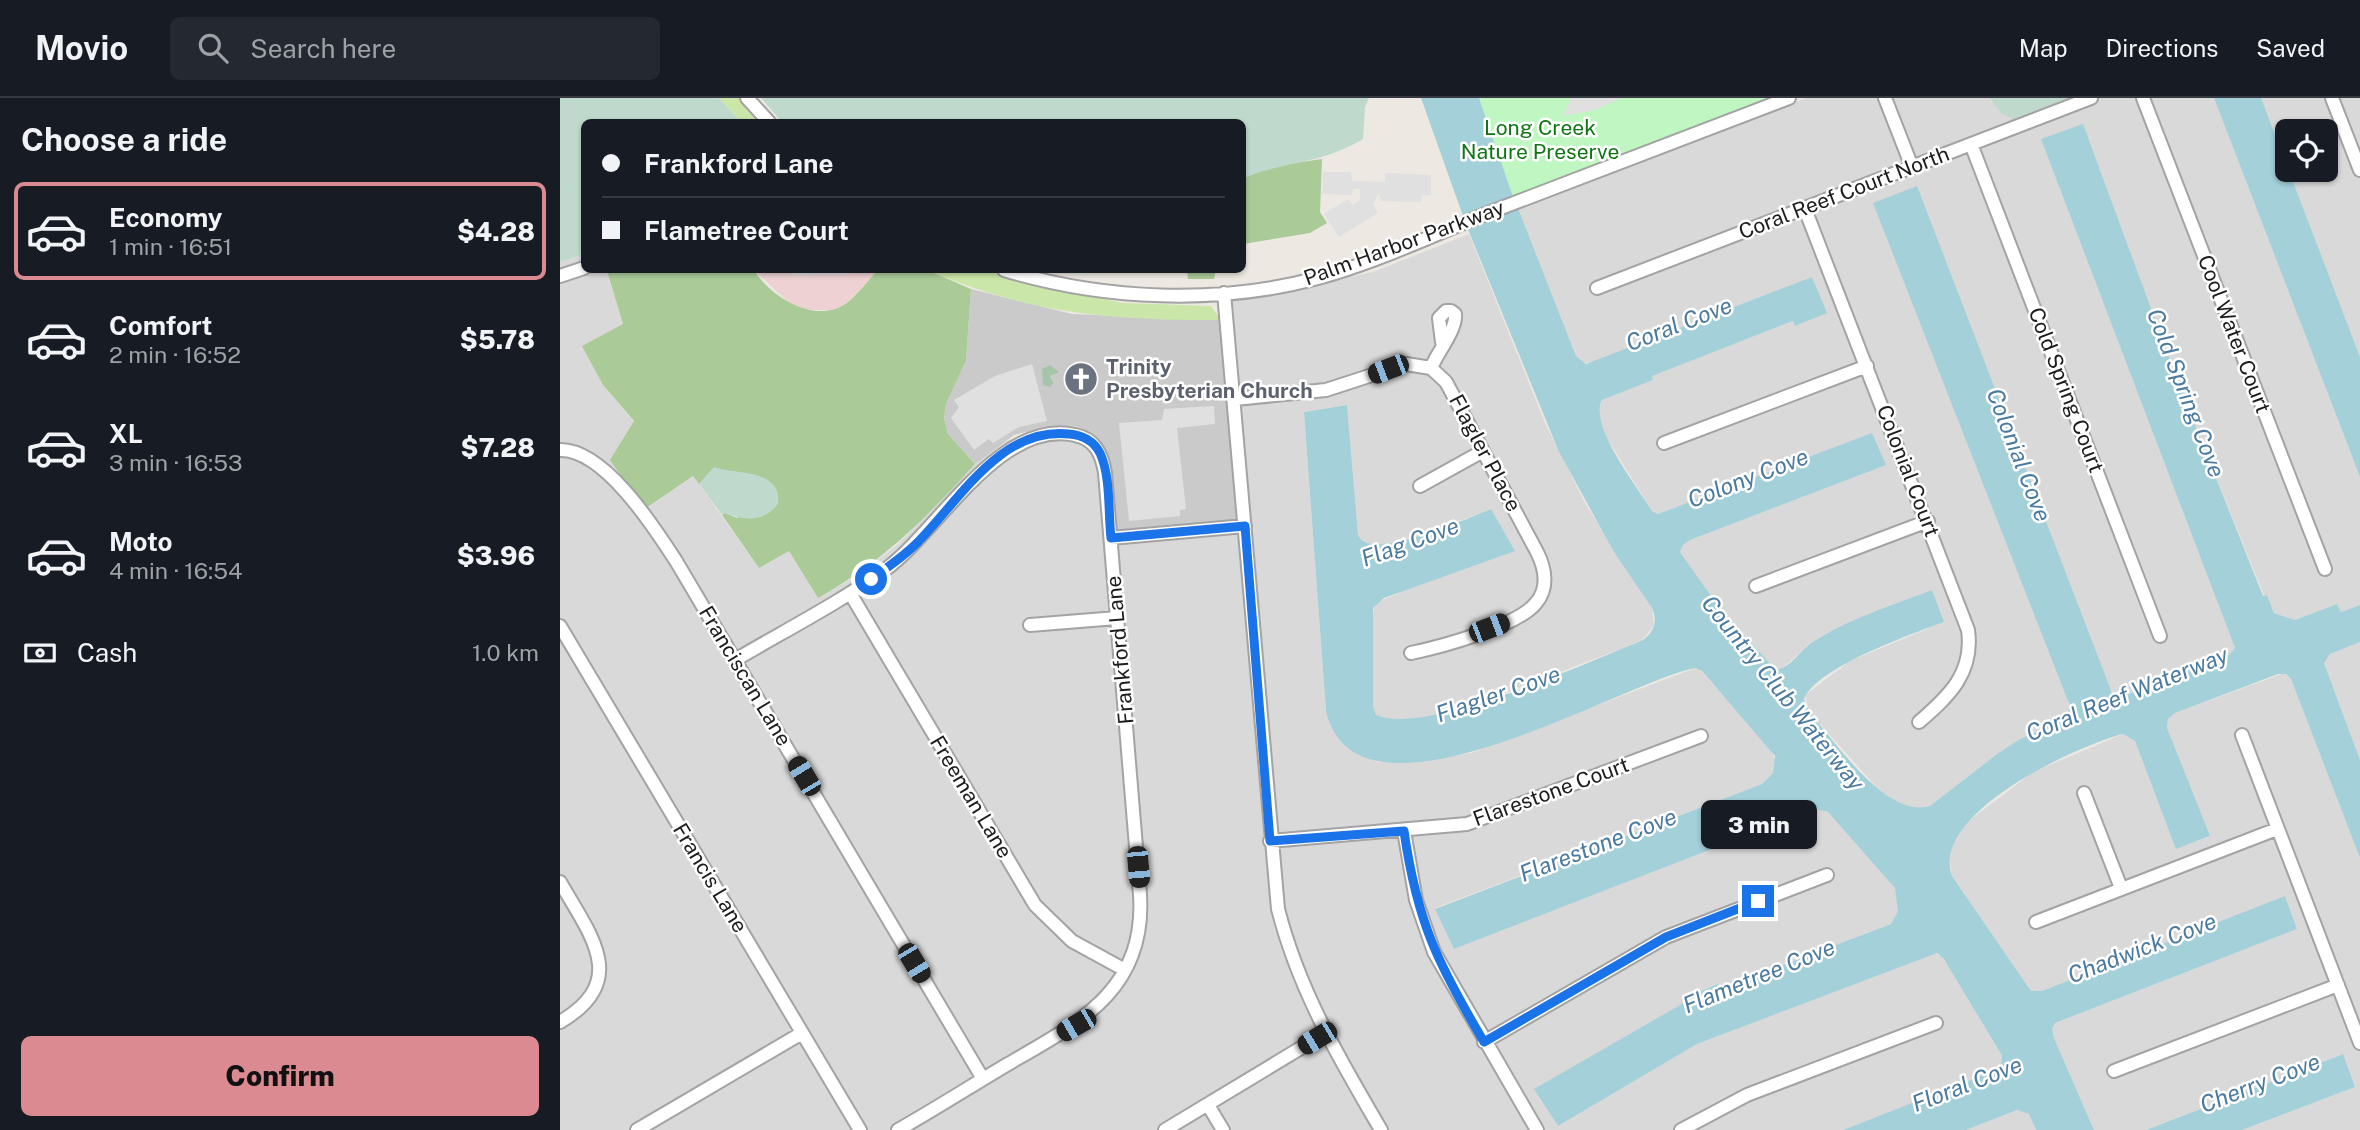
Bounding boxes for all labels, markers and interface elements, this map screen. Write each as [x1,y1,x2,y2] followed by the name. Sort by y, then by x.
[170,17,660,80] search box
[35,29,128,67] text: Movio
[194,29,232,67] icon: search
[250,33,396,64] text: Search here
[2019,34,2068,62] text: Map
[2106,34,2218,62] text: Directions
[2256,34,2325,62] text: Saved
[1461,115,1619,164] park label: Long Creek Nature Preserve
[2275,119,2338,182] map controls
[2275,119,2338,182] button: locate
[21,121,227,158] text: Choose a ride
[1735,141,1953,244] street label: Coral Reef Court North
[644,148,833,179] text: Frankford Lane
[1300,195,1508,290] street label: Palm Harbor Parkway
[25,200,88,263] icon: car
[109,202,222,233] text: Economy
[644,215,849,246] text: Flametree Court
[457,216,535,247] text: $4.28
[109,233,232,260] text: 1 min · 16:51
[2193,251,2276,416] street label: Cool Water Court
[1622,291,1736,356] water label: Coral Cove
[2023,304,2109,476] street label: Cold Spring Court
[2142,305,2231,481] water label: Cold Spring Cove
[25,308,88,371] icon: car
[109,310,212,341] text: Comfort
[460,324,535,355] text: $5.78
[109,341,241,368] text: 2 min · 16:52
[1365,352,1412,386] car
[1106,354,1313,403] place label: Trinity Presbyterian Church
[1062,360,1100,398] church icon: Trinity Presbyterian Church
[1982,384,2057,525] water label: Colonial Cove
[1444,390,1527,516] street label: Flagler Place
[1872,401,1945,540] street label: Colonial Court
[25,416,88,479] icon: car
[109,418,143,449] text: XL
[461,432,535,463] text: $7.28
[1684,442,1812,513] water label: Colony Cove
[109,449,242,476] text: 3 min · 16:53
[1357,511,1463,572] water label: Flag Cove
[25,524,88,587] icon: car
[109,526,172,557] text: Moto
[457,540,535,571] text: $3.96
[109,557,242,584] text: 4 min · 16:54
[855,563,887,595] route start
[1101,575,1138,725] street label: Frankford Lane
[1696,590,1871,797] water label: Country Club Waterway
[694,601,797,750] street label: Franciscan Lane
[1466,611,1513,645] car
[21,634,59,672] icon: cash
[77,637,137,668] text: Cash
[472,639,539,666] text: 1.0 km
[2022,640,2233,746] water label: Coral Reef Waterway
[1432,660,1564,727] water label: Flagler Cove
[925,731,1018,863] street label: Freeman Lane
[1469,752,1632,831] street label: Flarestone Court
[785,753,824,799] car
[1700,800,1816,848] callout: 3 min
[1515,802,1680,887] water label: Flarestone Cove
[1728,811,1790,838] text: 3 min
[668,818,753,937] street label: Francis Lane
[1126,845,1151,889] car
[1742,885,1774,917] route end
[2064,907,2220,988] water label: Chadwick Cove
[1679,933,1839,1018] water label: Flametree Cove
[895,940,934,986] car
[1053,1005,1100,1045] car
[1294,1018,1341,1058] car
[21,1036,539,1116] button: Confirm
[2196,1047,2324,1118] water label: Cherry Cove
[1908,1050,2026,1117] water label: Floral Cove

